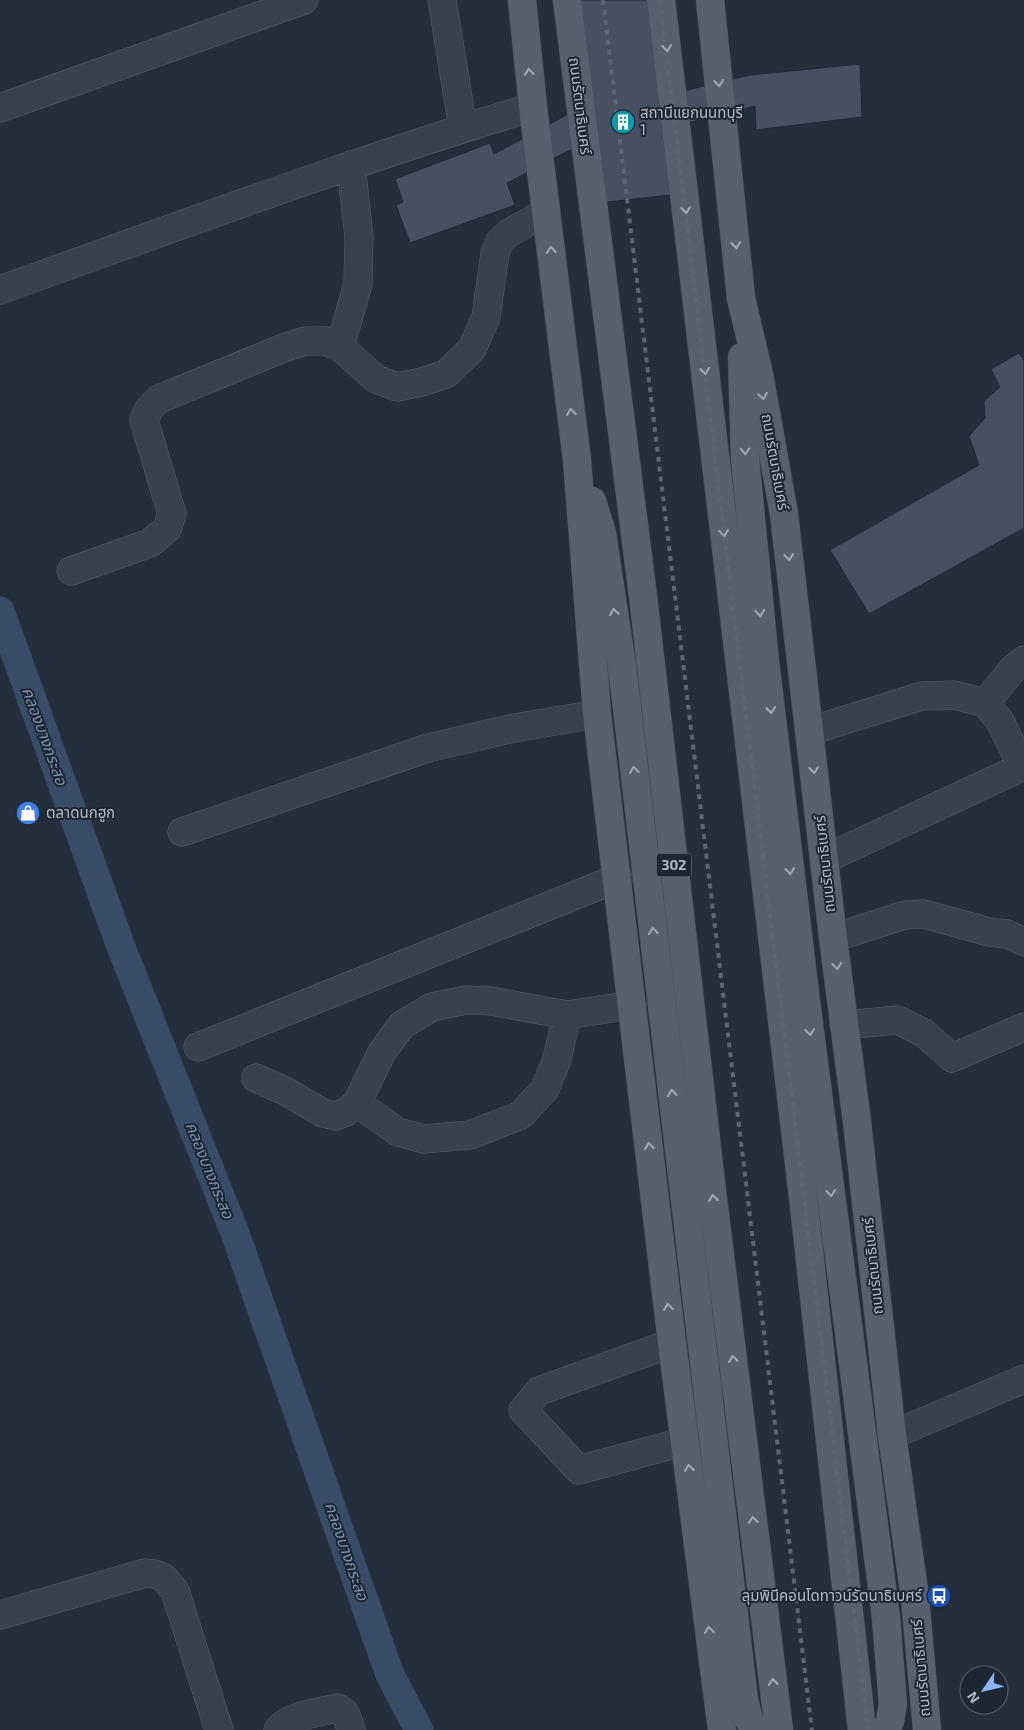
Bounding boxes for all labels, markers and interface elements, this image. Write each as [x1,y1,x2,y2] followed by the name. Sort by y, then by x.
[661,45,672,53] one-way arrow
[566,56,596,156] street label: ถนนรัตนาธิเบศร์
[524,67,535,75] one-way arrow
[713,80,724,88] one-way arrow
[640,103,743,138] place label: สถานีแยกนนทบุรี 1
[610,109,636,135] building icon: สถานีแยกนนทบุรี 1
[680,206,691,214] one-way arrow
[730,241,741,249] one-way arrow
[546,246,556,255] one-way arrow
[699,367,710,375] one-way arrow
[758,392,768,401] one-way arrow
[566,407,577,415] one-way arrow
[759,412,793,512] street label: ถนนรัตนาธิเบศร์
[740,448,751,456] one-way arrow
[718,529,729,537] one-way arrow
[783,553,794,561] one-way arrow
[609,608,620,616] one-way arrow
[754,610,765,618] one-way arrow
[19,684,72,788] water label: คลองบางกระสอ
[765,706,776,714] one-way arrow
[629,766,640,774] one-way arrow
[808,767,819,775] one-way arrow
[15,800,41,826] shop icon: ตลาดนกฮูก
[46,803,115,822] place label: ตลาดนกฮูก
[810,814,838,914] street label: ถนนรัตนาธิเบศร์
[656,854,692,876] road number: 302
[784,867,795,875] one-way arrow
[648,927,659,935] one-way arrow
[831,963,842,971] one-way arrow
[804,1029,815,1037] one-way arrow
[667,1088,678,1096] one-way arrow
[182,1119,239,1222] water label: คลองบางกระสอ
[644,1141,655,1149] one-way arrow
[825,1190,836,1198] one-way arrow
[708,1194,719,1202] one-way arrow
[858,1216,886,1316] street label: ถนนรัตนาธิเบศร์
[663,1303,674,1311] one-way arrow
[728,1355,739,1363] one-way arrow
[684,1464,695,1472] one-way arrow
[322,1499,373,1603] water label: คลองบางกระสอ
[748,1516,759,1524] one-way arrow
[926,1583,952,1609] bus stop icon: ลุมพินีคอนโดทาวน์รัตนาธิเบศร์
[742,1586,923,1605] place label: ลุมพินีคอนโดทาวน์รัตนาธิเบศร์
[907,1618,933,1718] street label: ถนนรัตนาธิเบศร์
[704,1625,715,1633] one-way arrow
[959,1665,1009,1715] north arrow
[768,1677,779,1685] one-way arrow
[963,1689,983,1707] text: N

